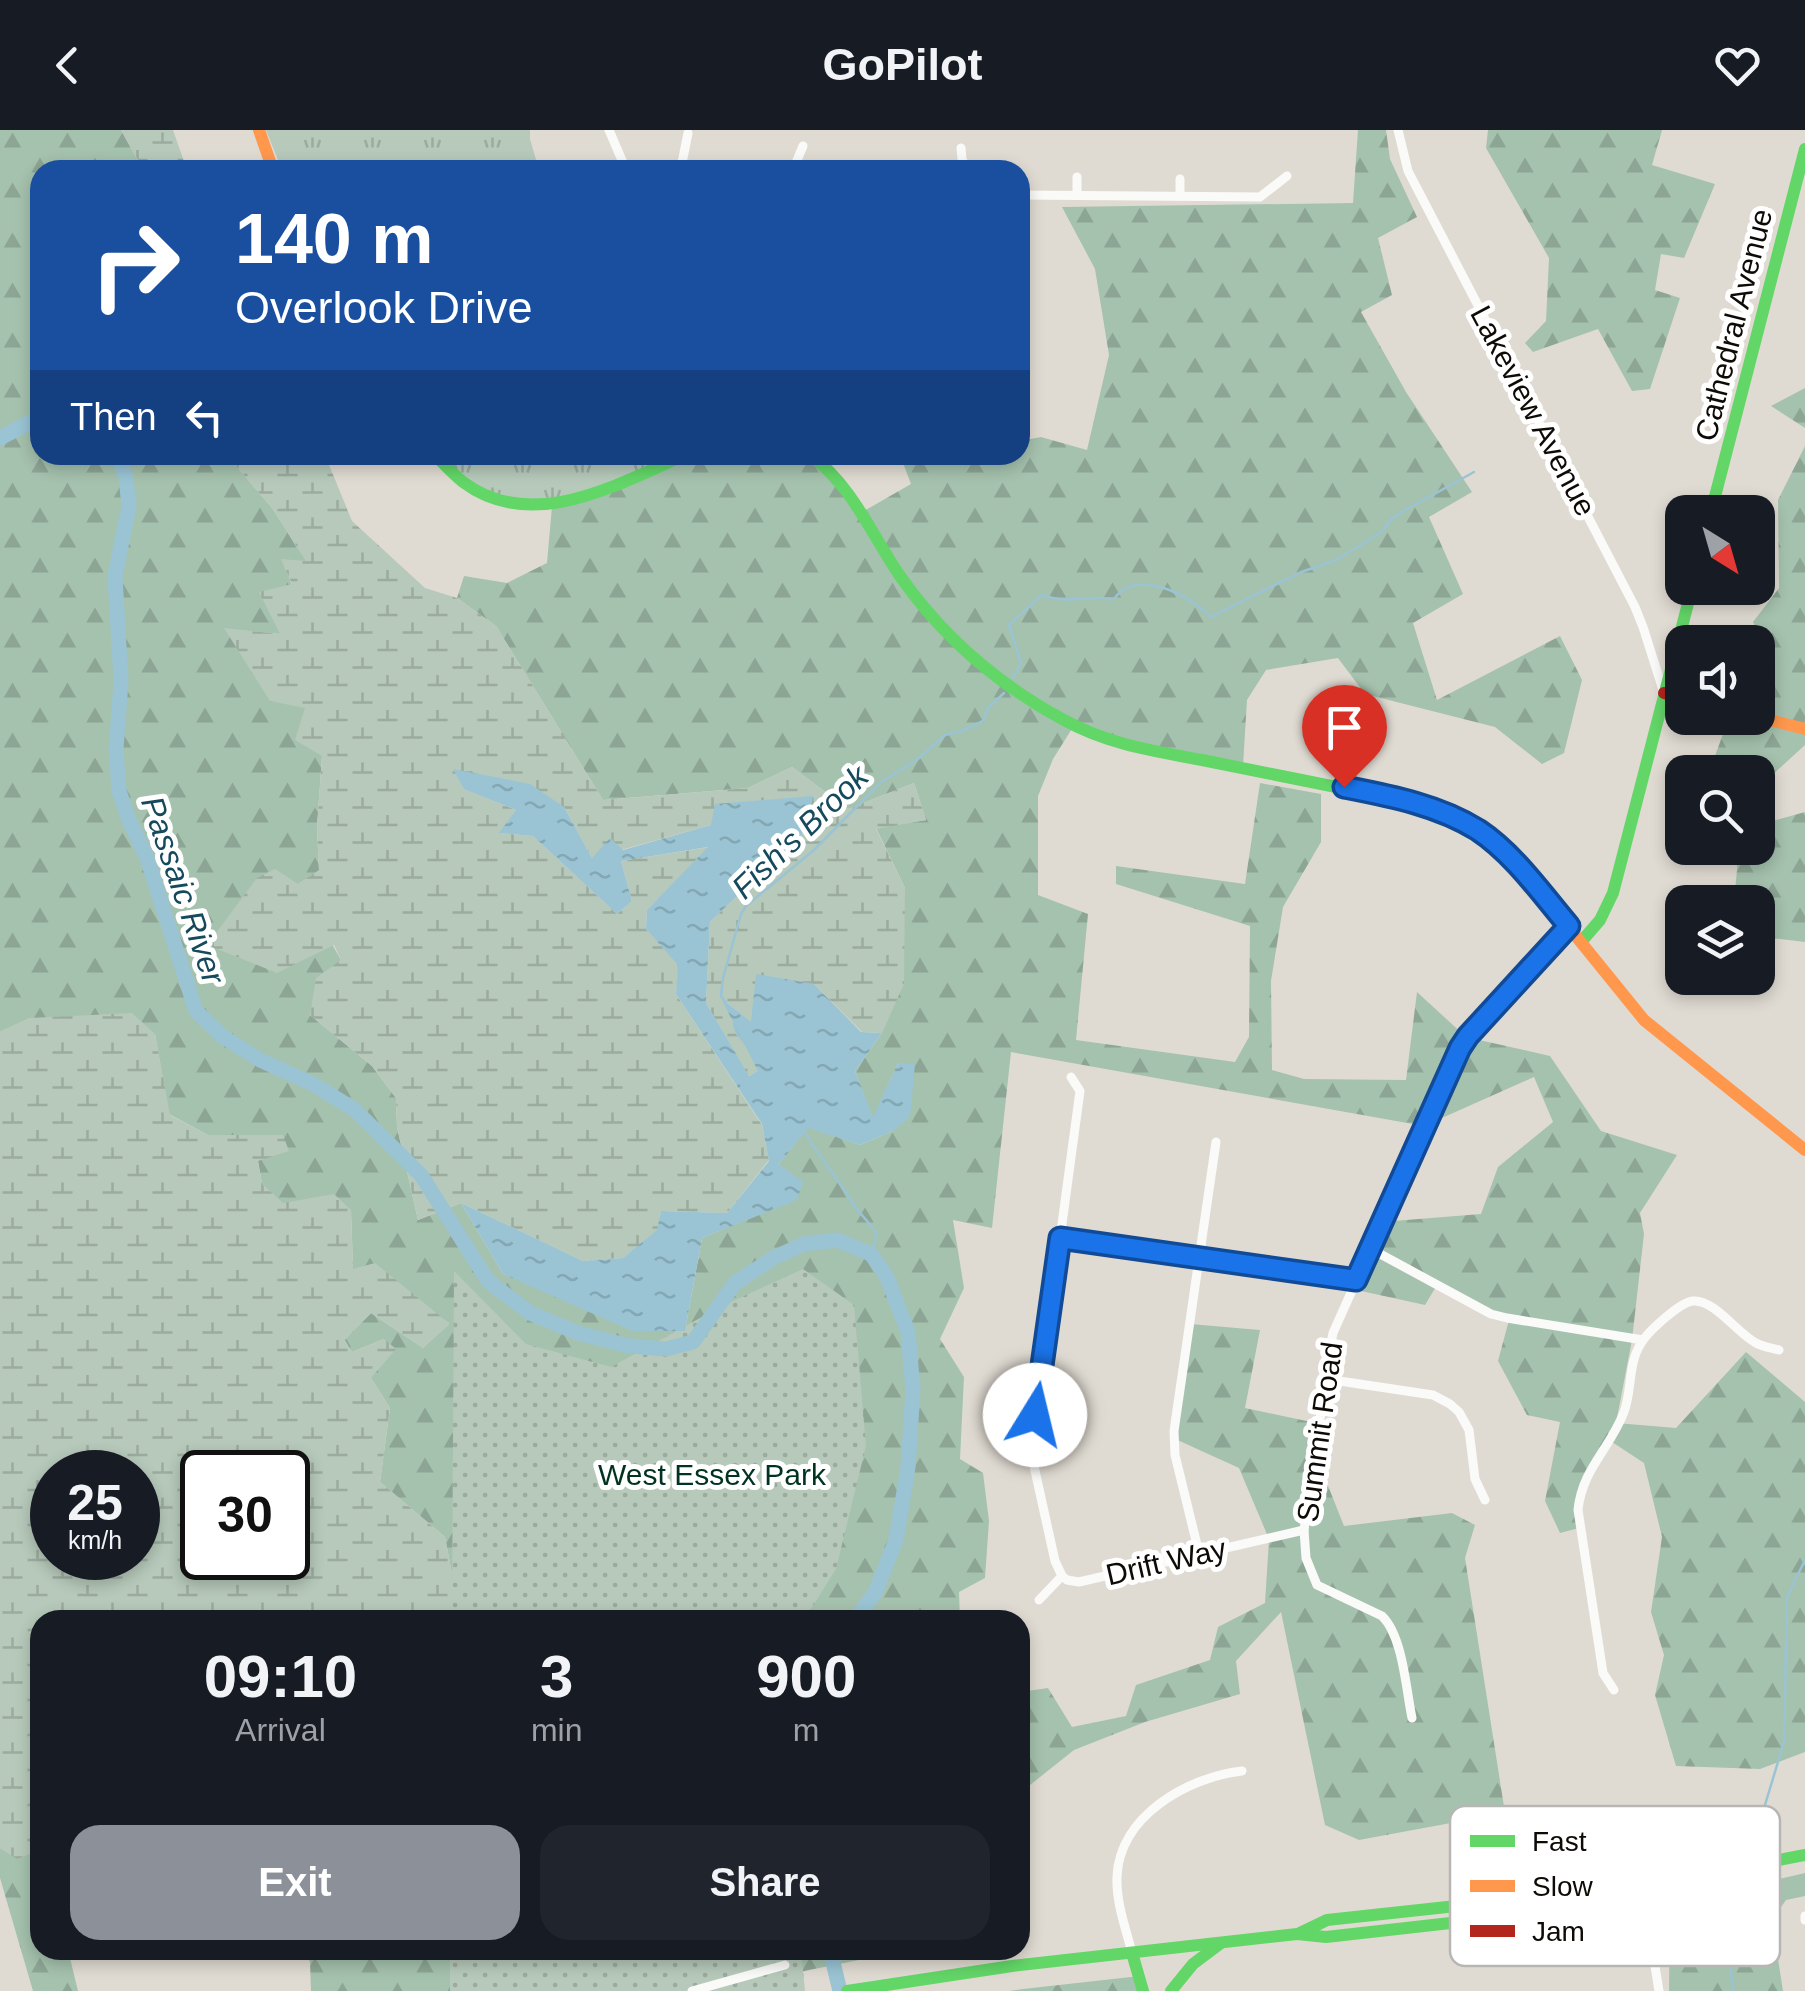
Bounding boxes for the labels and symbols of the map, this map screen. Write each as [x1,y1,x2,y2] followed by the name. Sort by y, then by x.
[1689,205,1778,444] street label: Cathedral Avenue
[1464,300,1603,521] street label: Lakeview Avenue
[1665,495,1775,605] north arrow
[1302,685,1387,788] pin
[725,757,877,906] water label: Fish's Brook
[134,792,232,990] water label: Passaic River
[1291,1340,1348,1524] street label: Summit Road
[983,1363,1087,1467] position arrow
[180,1450,310,1580] speed limit sign: 30
[598,1458,827,1491] park label: West Essex Park
[1103,1532,1229,1591] street label: Drift Way
[1450,1806,1780,1966] legend
[1532,1826,1587,1857] text: Fast
[1532,1871,1593,1902] text: Slow
[1532,1916,1585,1947] text: Jam

